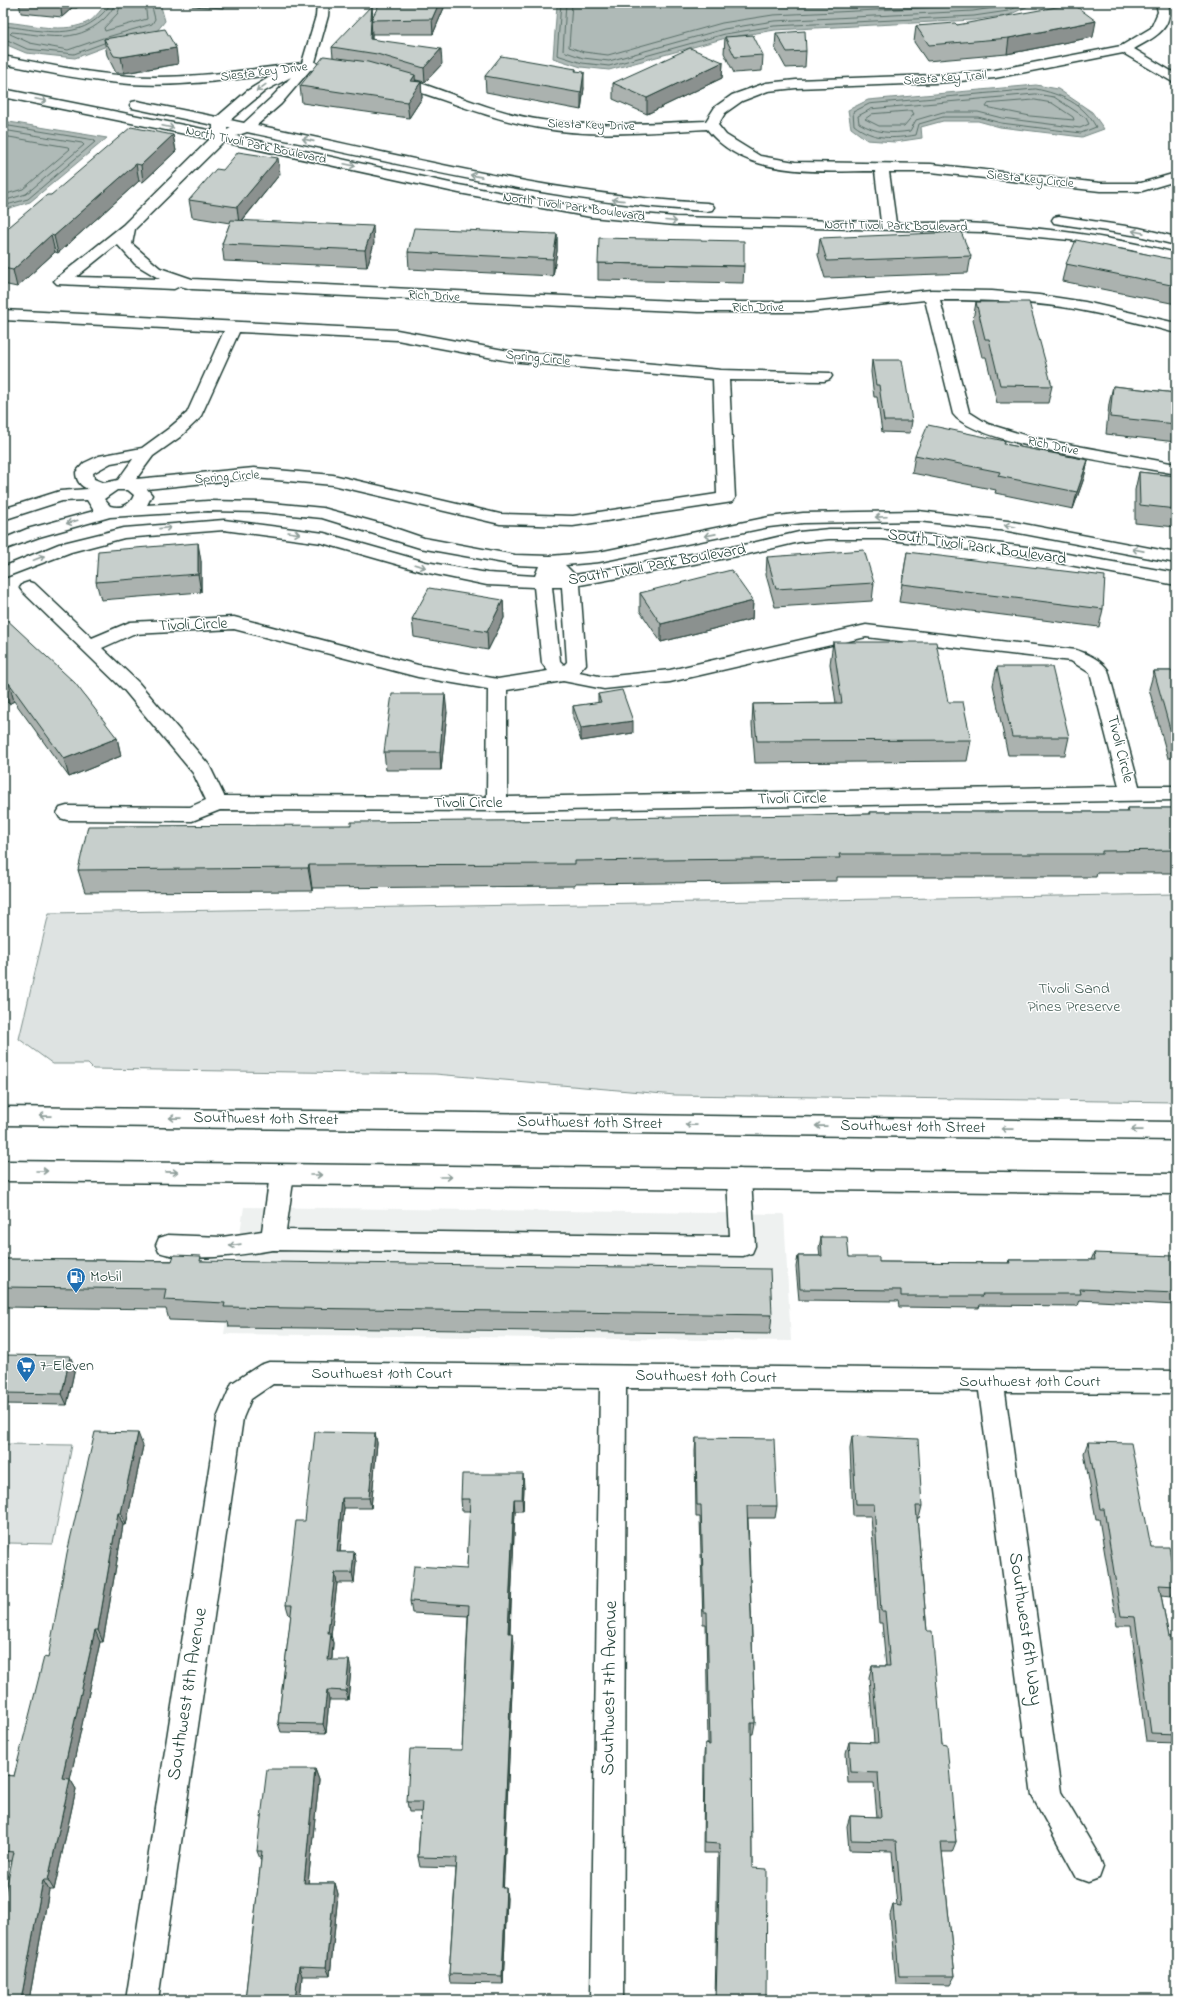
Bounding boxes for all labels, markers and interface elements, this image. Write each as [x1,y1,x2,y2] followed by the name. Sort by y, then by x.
[219,57,309,88] street label: Siesta Key Drive
[903,66,987,91] street label: Siesta Key Trail
[255,84,266,92] one-way arrow
[34,97,47,105] one-way arrow
[547,114,635,137] street label: Siesta Key Drive
[184,121,329,169] street label: North Tivoli Park Boulevard
[162,123,175,131] one-way arrow
[301,135,314,143] one-way arrow
[344,162,357,170] one-way arrow
[985,165,1075,194] street label: Siesta Key Circle
[470,172,483,180] one-way arrow
[502,188,647,226] street label: North Tivoli Park Boulevard
[612,196,625,204] one-way arrow
[824,215,969,237] street label: North Tivoli Park Boulevard
[664,217,677,224] one-way arrow
[1132,228,1145,236] one-way arrow
[408,285,461,307] street label: Rich Drive
[732,298,784,317] street label: Rich Drive
[505,345,571,372] street label: Spring Circle
[1026,431,1081,461] street label: Rich Drive
[194,465,260,490] street label: Spring Circle
[875,513,888,521] one-way arrow
[66,519,79,526] one-way arrow
[1004,522,1017,530] one-way arrow
[886,523,1068,571] street label: South Tivoli Park Boulevard
[158,524,171,532] one-way arrow
[287,529,300,537] one-way arrow
[704,531,717,539] one-way arrow
[566,538,748,592] street label: South Tivoli Park Boulevard
[1132,546,1145,554] one-way arrow
[32,553,44,561] one-way arrow
[413,563,426,570] one-way arrow
[158,612,229,638] street label: Tivoli Circle
[1100,713,1140,786] street label: Tivoli Circle
[757,786,828,812] street label: Tivoli Circle
[433,791,503,815] street label: Tivoli Circle
[1028,977,1121,1019] park label: Tivoli Sand Pines Preserve
[193,1106,339,1132] street label: Southwest 10th Street
[517,1110,663,1136] street label: Southwest 10th Street
[39,1113,52,1120] one-way arrow
[169,1114,182,1122] one-way arrow
[840,1114,986,1140] street label: Southwest 10th Street
[685,1121,698,1129] one-way arrow
[815,1122,828,1130] one-way arrow
[1001,1125,1014,1133] one-way arrow
[1131,1126,1144,1134] one-way arrow
[35,1167,48,1175] one-way arrow
[165,1169,178,1176] one-way arrow
[309,1171,322,1179] one-way arrow
[439,1173,452,1180] one-way arrow
[229,1241,242,1249] one-way arrow
[90,1265,122,1289] place label: Mobil
[65,1266,87,1294] fuel station icon: Mobil
[40,1354,94,1378] place label: 7-Eleven
[15,1355,37,1383] supermarket icon: 7-Eleven
[311,1362,453,1386] street label: Southwest 10th Court
[635,1364,778,1390] street label: Southwest 10th Court
[959,1370,1101,1394] street label: Southwest 10th Court
[1000,1551,1049,1707] street label: Southwest 6th Way
[595,1600,625,1776] street label: Southwest 7th Avenue
[161,1605,215,1782] street label: Southwest 8th Avenue

